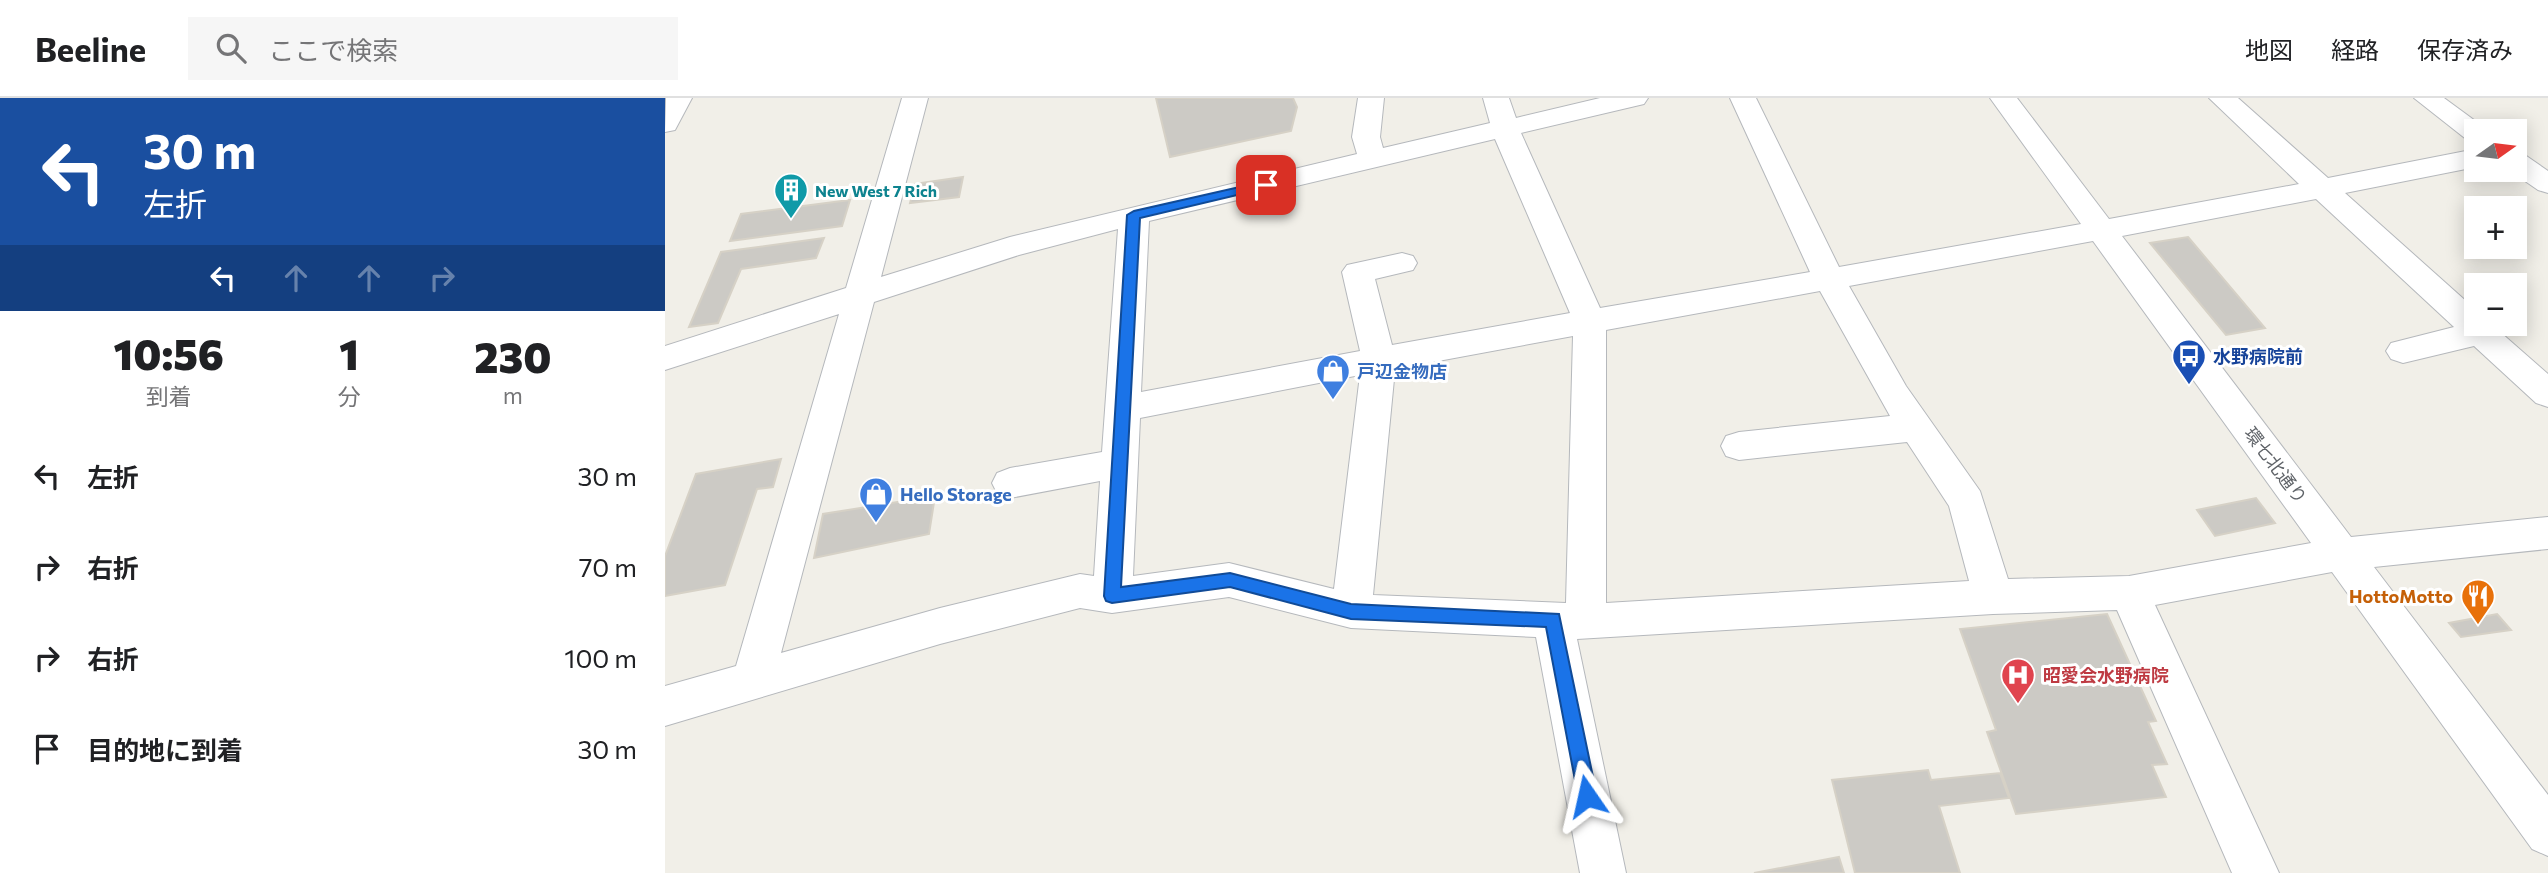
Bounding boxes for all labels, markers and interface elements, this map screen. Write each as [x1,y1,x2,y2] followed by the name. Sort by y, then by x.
[188,17,678,80] search box
[35,28,146,69] text: Beeline
[212,29,250,67] icon: search
[268,34,398,65] text: ここで検索
[2245,35,2293,64] text: 地図
[2331,35,2379,64] text: 経路
[2417,35,2513,64] text: 保存済み
[143,119,256,179] text: 30 m
[2464,119,2527,182] north arrow
[2464,119,2527,336] map controls
[28,126,119,217] icon: left
[1236,155,1296,215] pin
[1247,166,1285,204] icon: arrive
[772,171,810,220] building icon: New West 7 Rich
[815,181,937,200] place label: New West 7 Rich
[143,183,207,223] text: 左折
[2464,196,2527,259] button: +
[204,259,242,297] icon: left
[277,259,315,297] icon: ahead
[350,259,388,297] icon: ahead
[423,259,461,297] icon: right
[2464,273,2527,336] button: −
[114,327,224,379] text: 10:56
[339,327,359,379] text: 1
[474,330,551,382] text: 230
[2170,337,2208,386] bus stop icon: 水野病院前
[2213,345,2303,367] place label: 水野病院前
[1314,352,1352,401] shop icon: 戸辺金物店
[1357,360,1447,382] place label: 戸辺金物店
[503,381,523,409] text: m
[146,382,192,410] text: 到着
[338,382,361,410] text: 分
[2240,422,2312,508] street label: 環七北通り
[28,457,66,495] icon: left
[578,460,637,491] text: 30 m
[87,461,139,492] text: 左折
[857,475,895,524] shop icon: Hello Storage
[900,483,1012,505] place label: Hello Storage
[28,548,66,586] icon: right
[579,551,637,582] text: 70 m
[87,552,139,583] text: 右折
[2459,577,2497,626] restaurant icon: HottoMotto
[2349,585,2453,607] place label: HottoMotto
[28,639,66,677] icon: right
[564,642,637,673] text: 100 m
[87,643,139,674] text: 右折
[1999,656,2037,705] hospital icon: 昭愛会水野病院
[2043,664,2169,686] place label: 昭愛会水野病院
[28,730,66,768] icon: arrive
[578,733,637,764] text: 30 m
[87,734,243,765] text: 目的地に到着
[1550,759,1624,833] position arrow

